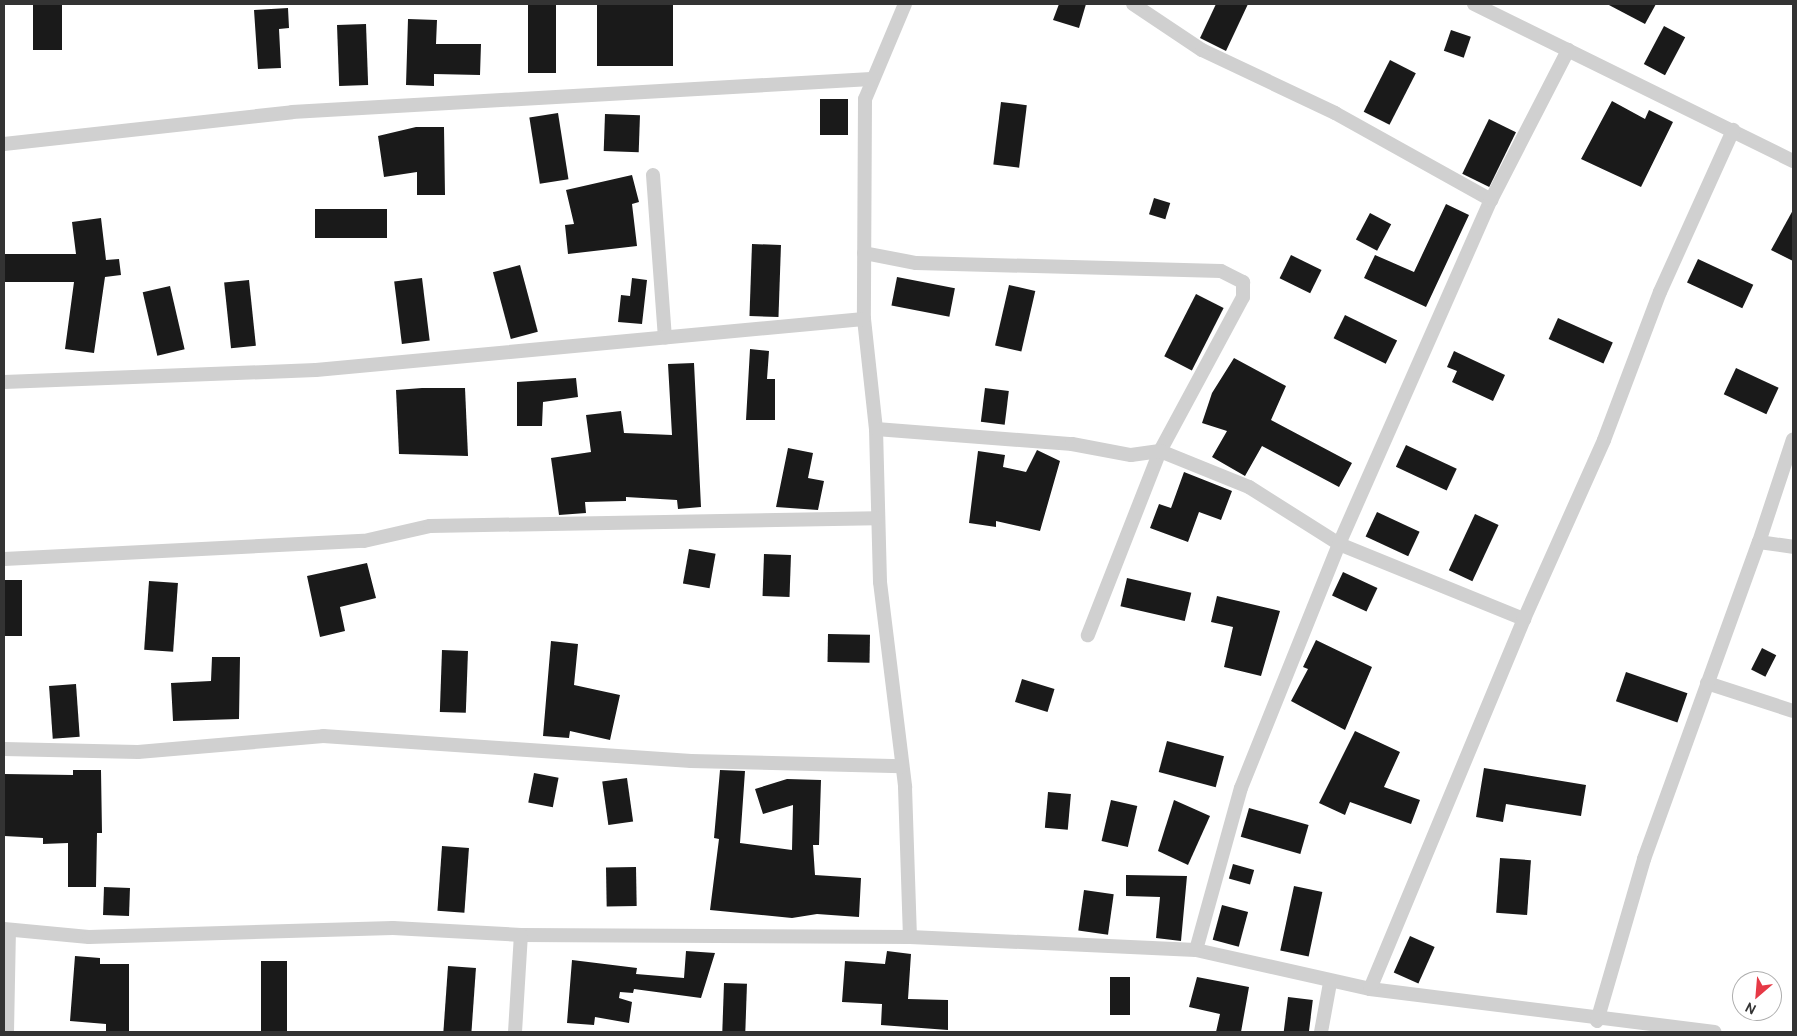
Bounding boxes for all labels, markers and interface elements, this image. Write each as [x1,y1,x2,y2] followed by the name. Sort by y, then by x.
[1732,971,1782,1021] north arrow
[1742,998,1759,1019] text: N

